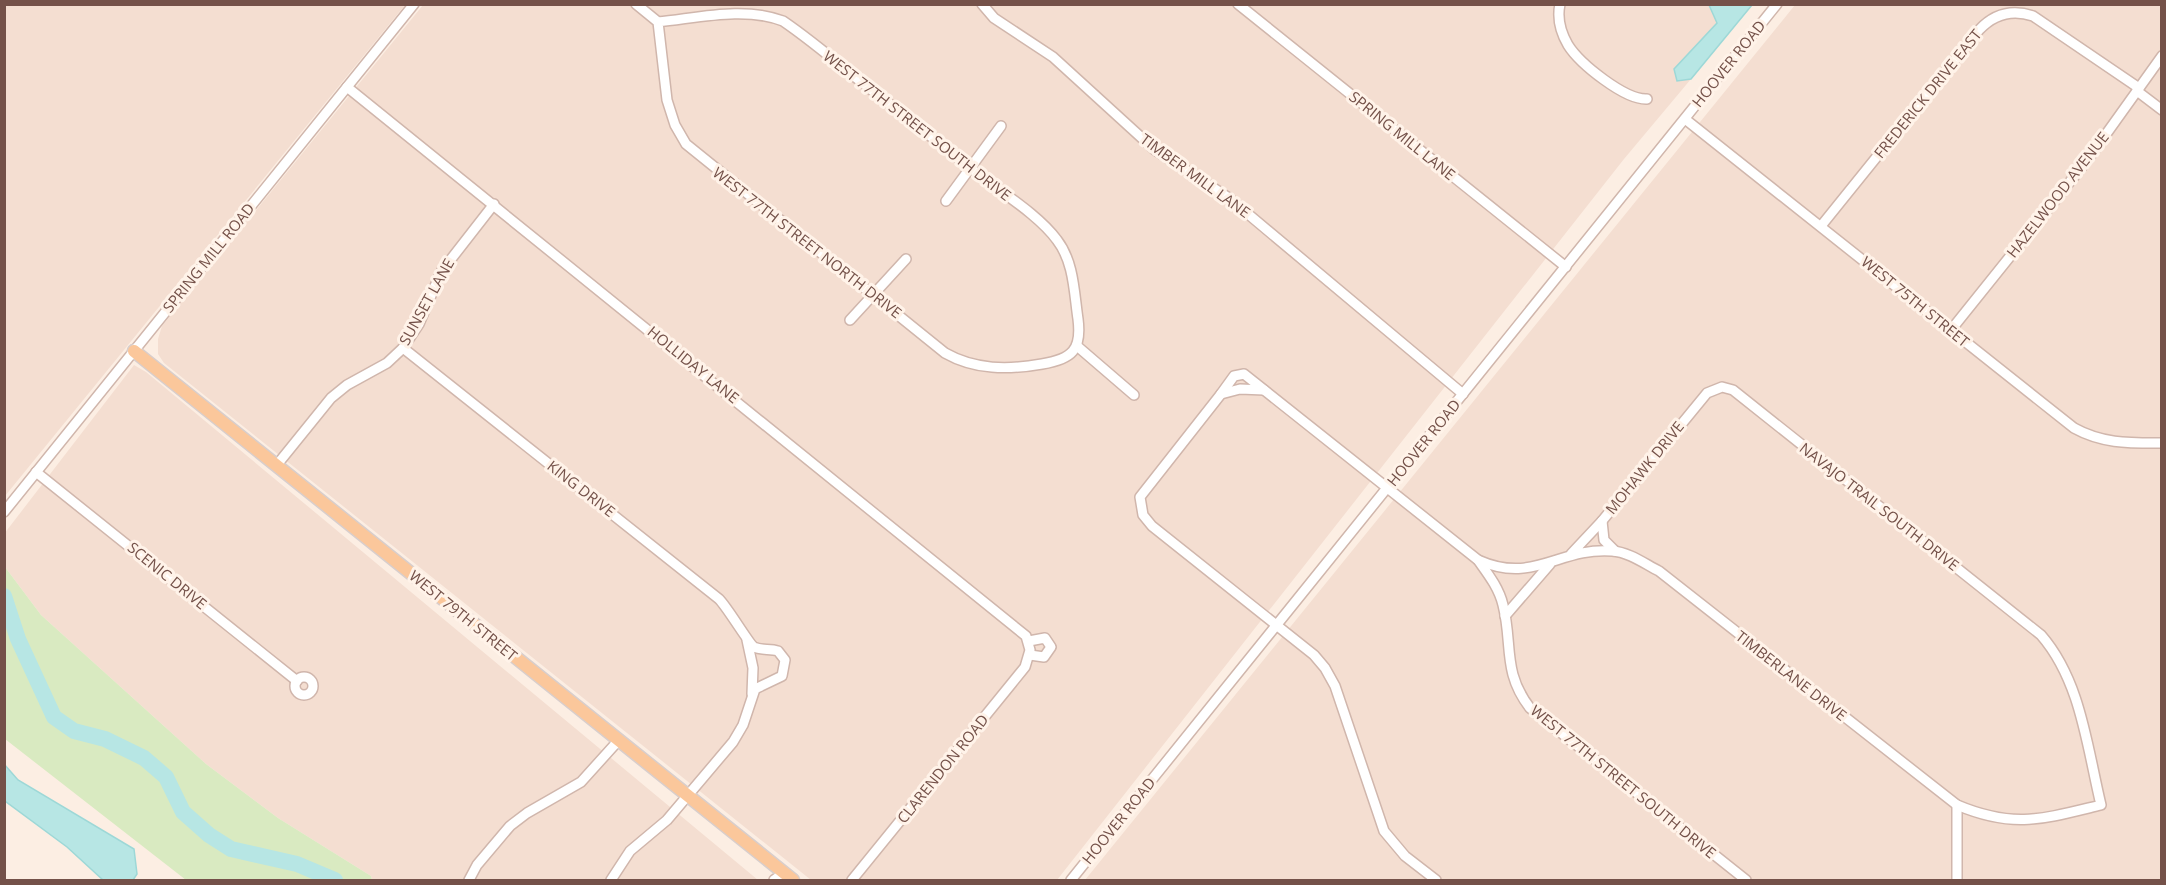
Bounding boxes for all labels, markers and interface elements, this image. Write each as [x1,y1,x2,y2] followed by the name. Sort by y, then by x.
[1687,16,1769,111] street label: HOOVER ROAD
[1869,24,1986,162] street label: FREDERICK DRIVE EAST
[820,46,1016,205] street label: WEST 77TH STREET SOUTH DRIVE
[1345,86,1460,184] street label: SPRING MILL LANE
[2002,127,2113,261] street label: HAZELWOOD AVENUE
[1137,129,1255,222] street label: TIMBER MILL LANE
[709,162,906,322] street label: WEST 77TH STREET NORTH DRIVE
[158,198,259,316] street label: SPRING MILL ROAD
[1857,251,1974,351] street label: WEST 75TH STREET
[394,255,458,348] street label: SUNSET LANE
[644,321,744,407] street label: HOLLIDAY LANE
[1382,395,1464,490] street label: HOOVER ROAD
[1601,417,1688,518] street label: MOHAWK DRIVE
[1796,438,1964,575] street label: NAVAJO TRAIL SOUTH DRIVE
[544,455,620,521] street label: KING DRIVE
[124,537,211,613] street label: SCENIC DRIVE
[405,565,522,665] street label: WEST 79TH STREET
[1732,626,1851,725] street label: TIMBERLANE DRIVE
[1527,700,1721,862] street label: WEST 77TH STREET SOUTH DRIVE
[892,710,992,827] street label: CLARENDON ROAD
[1077,773,1159,868] street label: HOOVER ROAD

